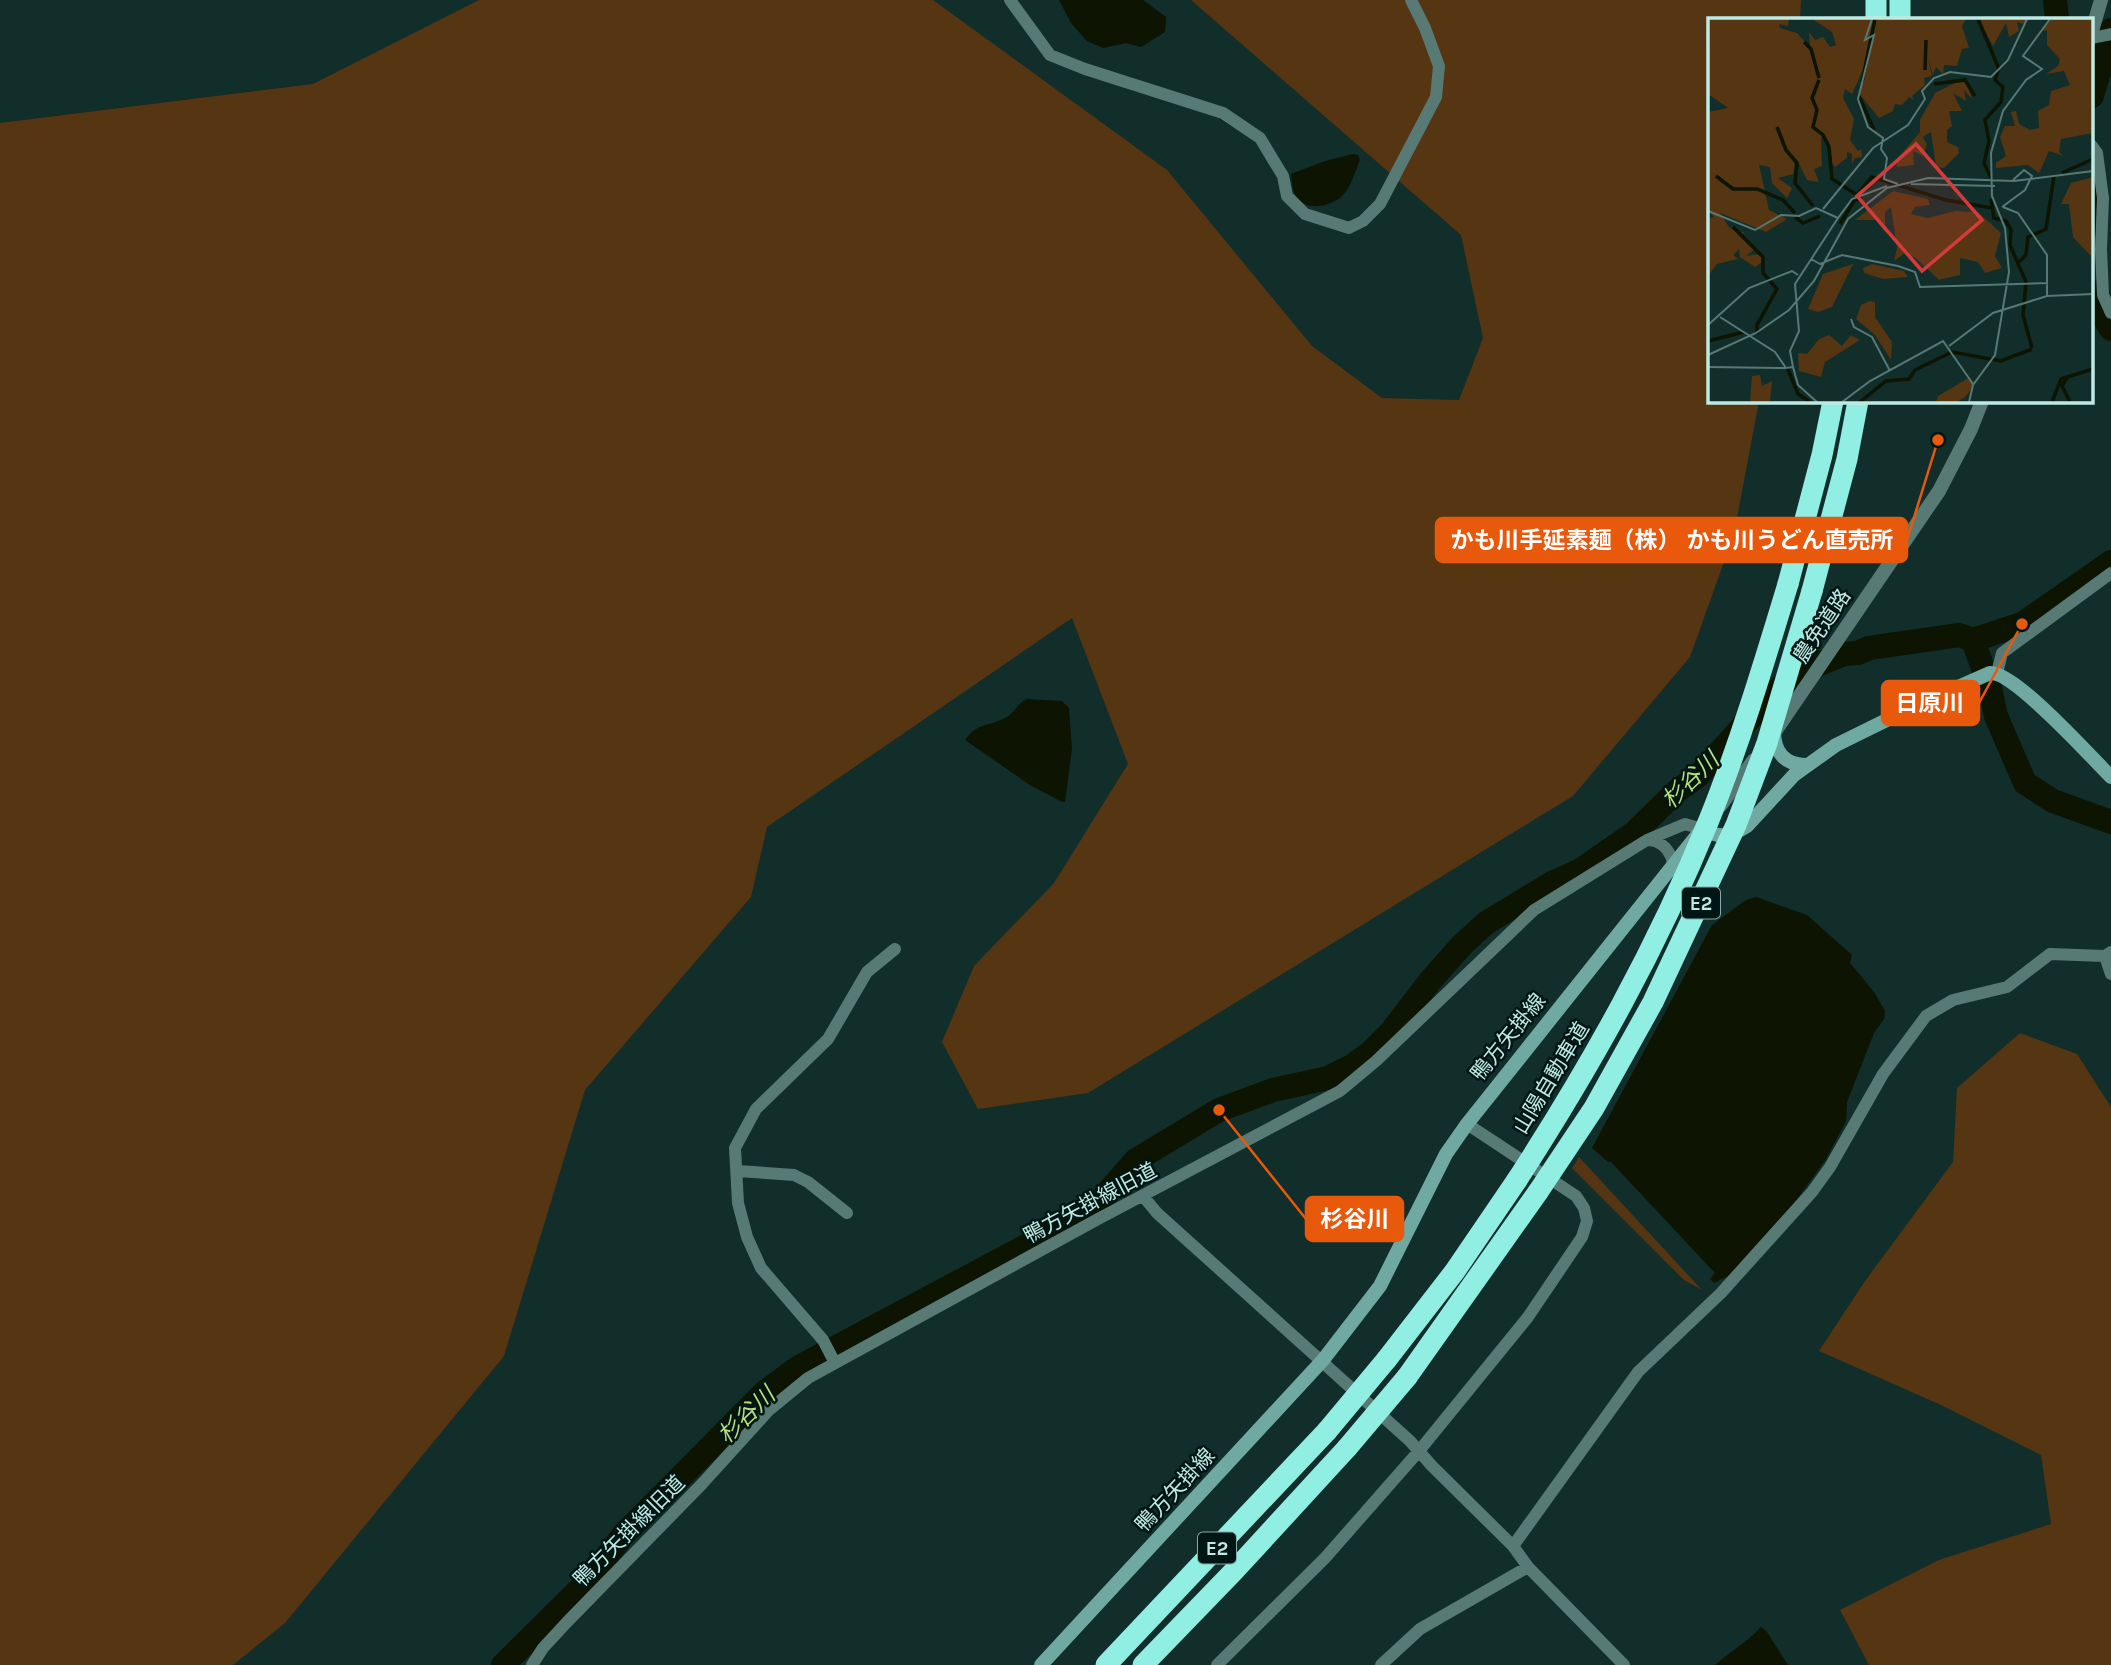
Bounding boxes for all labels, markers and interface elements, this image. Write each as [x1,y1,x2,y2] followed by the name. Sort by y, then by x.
[1708,18,2094,402] inset map
[1436,518,1907,562] callout: かも川手延素麺（株） かも川うどん直売所
[1451,527,1893,554] text: かも川手延素麺（株） かも川うどん直売所
[1789,584,1855,668] street label: 農免道路
[1882,681,1979,725] callout: 日原川
[1896,690,1965,717] text: 日原川
[1656,745,1727,814] water label: 杉谷川
[1682,888,1720,918] road number: E2
[1466,989,1550,1085] street label: 鴨方矢掛線
[1508,1018,1594,1138] street label: 山陽自動車道
[1019,1158,1161,1248] street label: 鴨方矢掛線旧道
[1306,1197,1403,1241] callout: 杉谷川
[1321,1206,1390,1233] text: 杉谷川
[712,1380,783,1449] water label: 杉谷川
[1130,1443,1220,1537] street label: 鴨方矢掛線
[569,1471,689,1591] street label: 鴨方矢掛線旧道
[1198,1532,1236,1564] road number: E2

